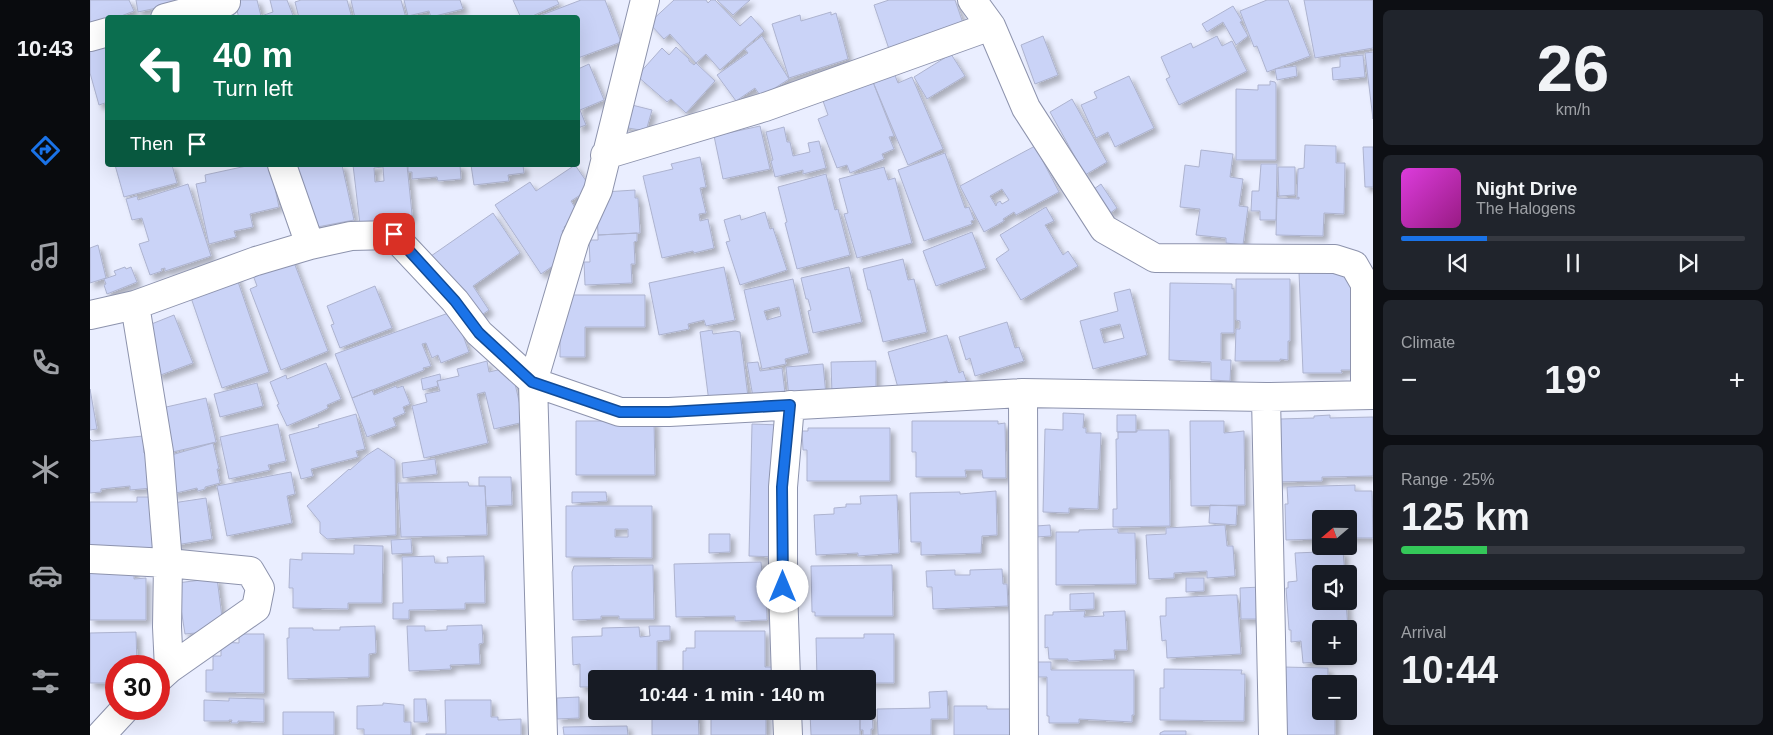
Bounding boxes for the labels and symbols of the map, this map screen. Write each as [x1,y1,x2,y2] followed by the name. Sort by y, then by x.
[373,213,415,255] pin
[1312,510,1358,555] north arrow
[756,560,808,612] position arrow
[105,655,170,720] speed limit sign: 30

